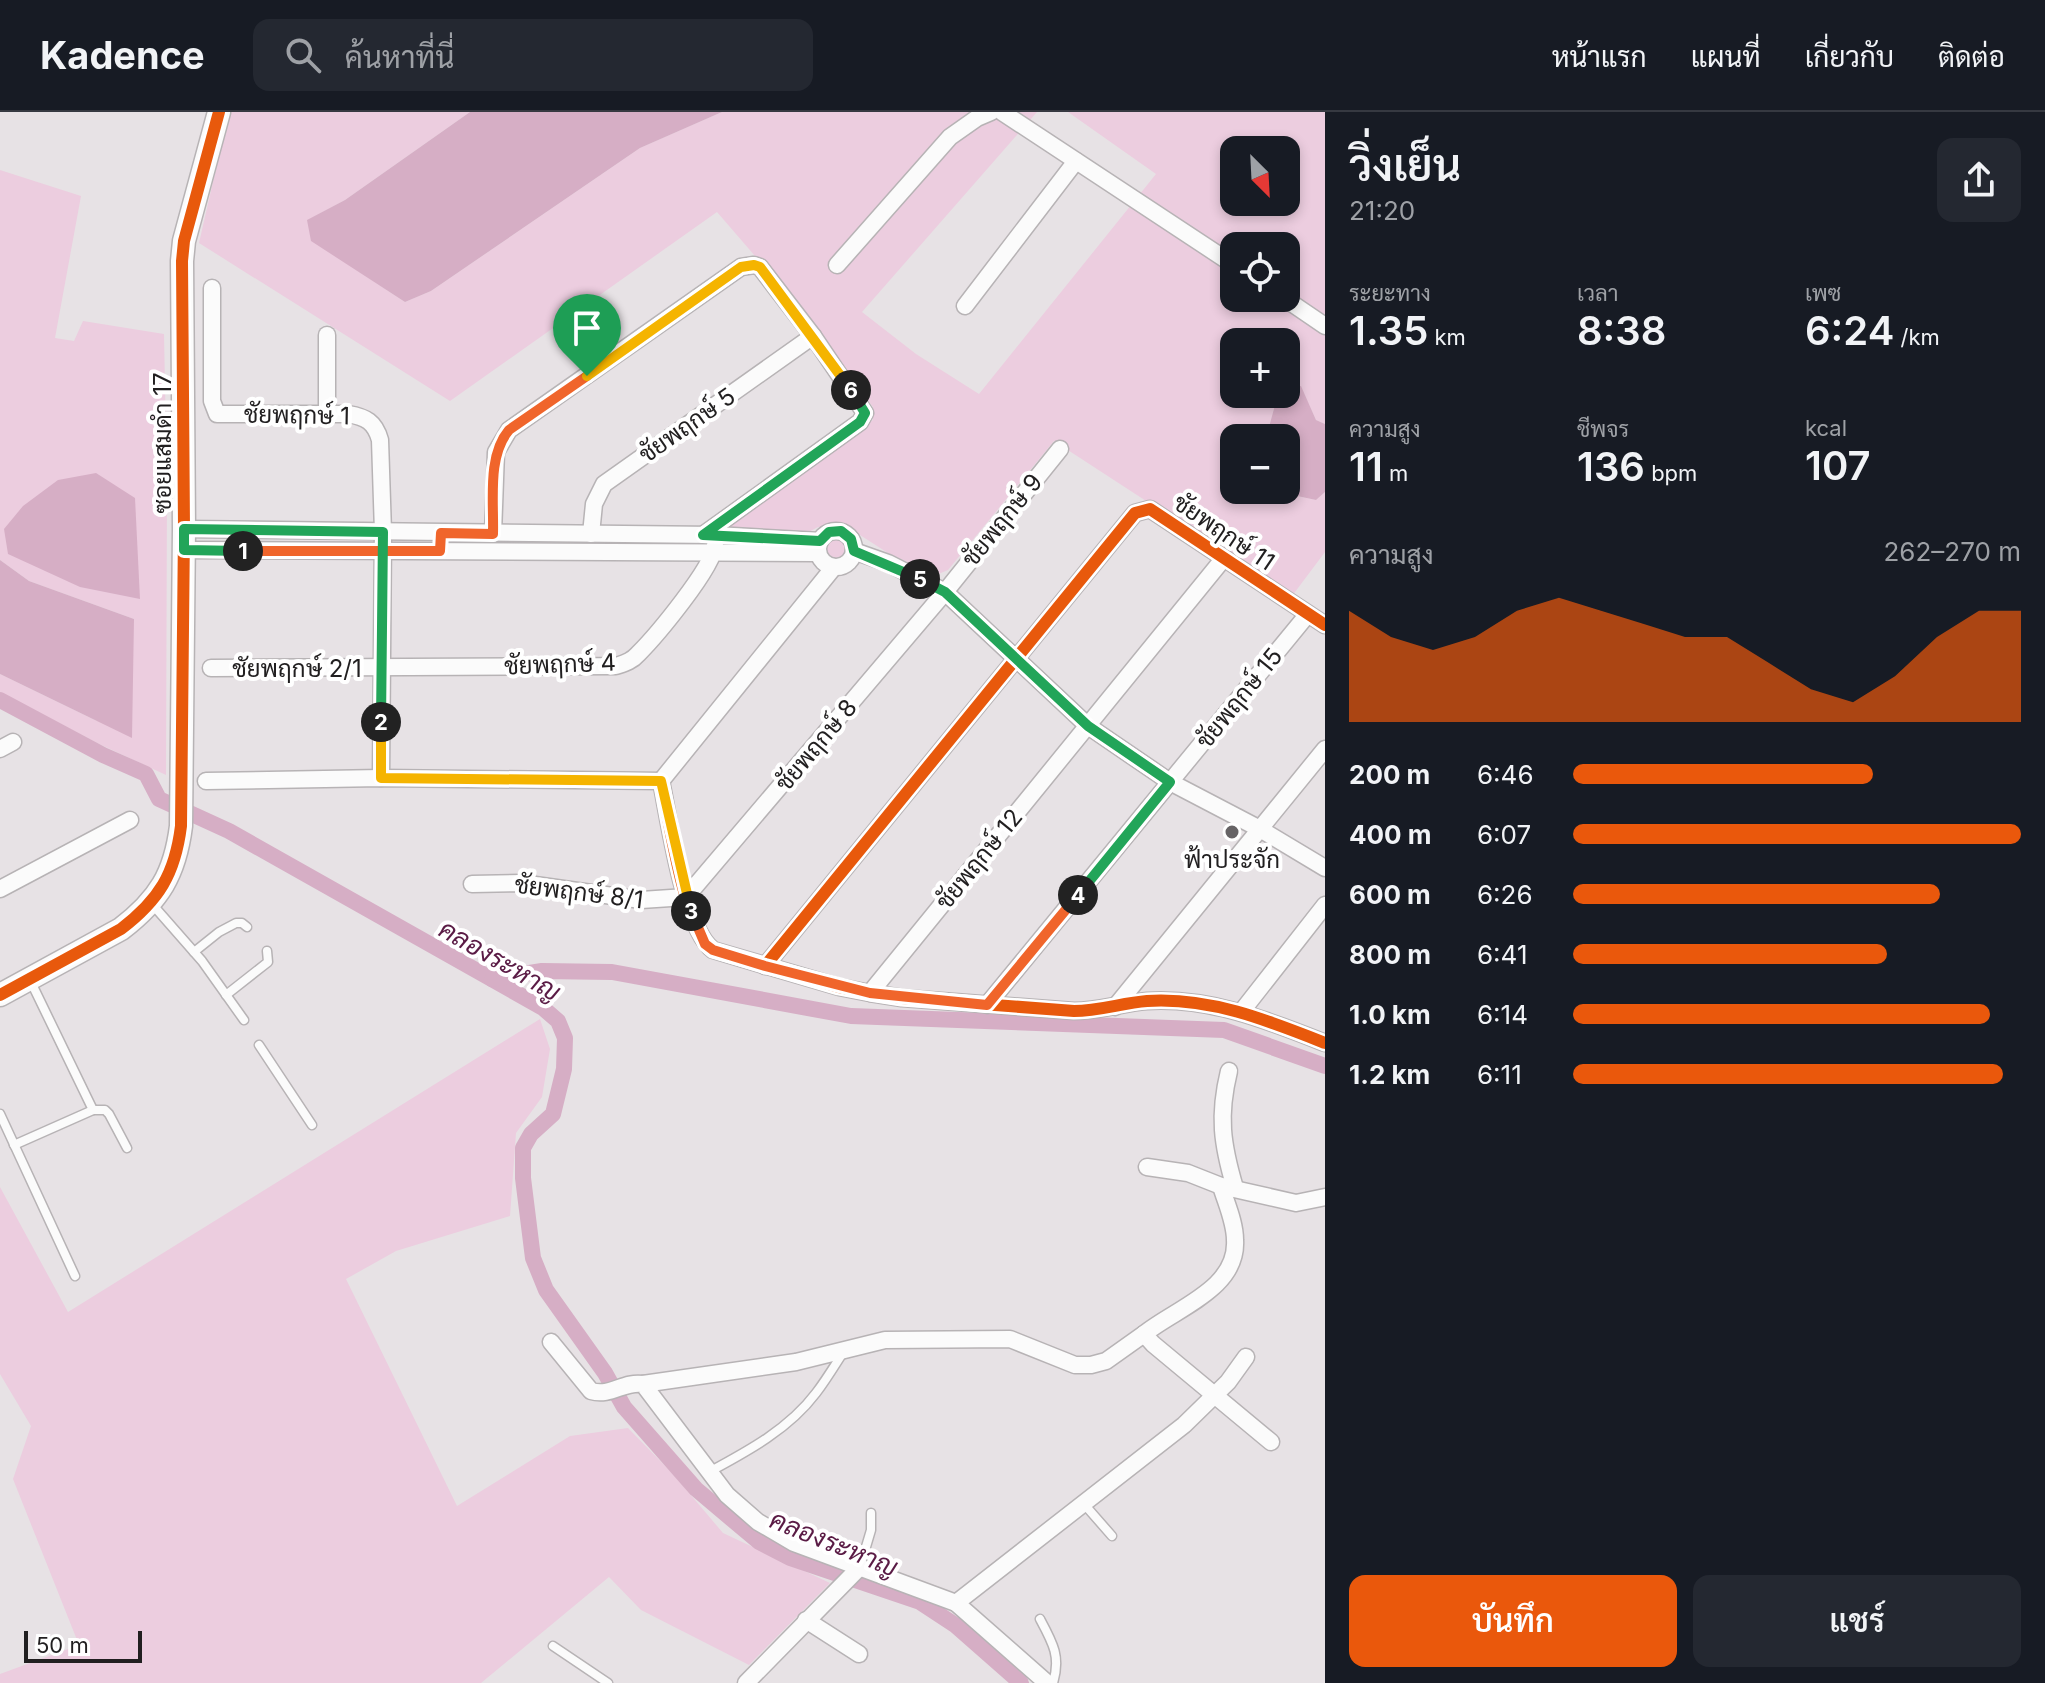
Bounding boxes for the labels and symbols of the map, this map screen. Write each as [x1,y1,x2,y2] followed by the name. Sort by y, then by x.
[1220,136,1300,216] north arrow
[553,294,621,376] pin
[831,370,871,410] pin: 6
[148,372,177,514] street label: ซอยแสมดำ 17
[633,380,741,469] street label: ชัยพฤกษ์ 5
[244,399,350,430] street label: ชัยพฤกษ์ 1
[955,467,1048,572] street label: ชัยพฤกษ์ 9
[1168,487,1281,576] street label: ชัยพฤกษ์ 11
[223,531,263,571] pin: 1
[900,559,940,599] pin: 5
[1189,641,1288,754] street label: ชัยพฤกษ์ 15
[504,647,616,680] street label: ชัยพฤกษ์ 4
[232,653,362,683] street label: ชัยพฤกษ์ 2/1
[768,692,863,797] street label: ชัยพฤกษ์ 8
[361,702,401,742] pin: 2
[929,802,1028,915] street label: ชัยพฤกษ์ 12
[1223,823,1241,841] marker: ฟ้าประจัก
[1184,845,1280,874] place label: ฟ้าประจัก
[513,869,645,914] street label: ชัยพฤกษ์ 8/1
[1058,875,1098,915] pin: 4
[671,891,711,931] pin: 3
[433,913,567,1008] water label: คลองระหาญ
[765,1503,903,1584] water label: คลองระหาญ
[24,1627,142,1663] scale bar

